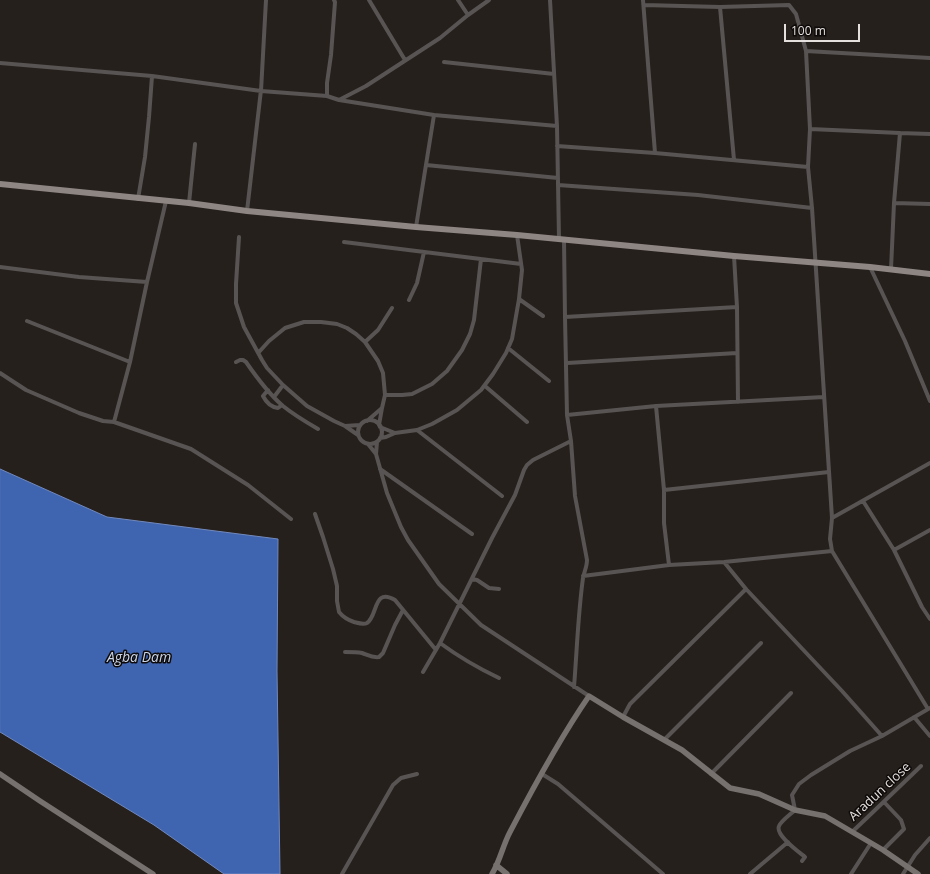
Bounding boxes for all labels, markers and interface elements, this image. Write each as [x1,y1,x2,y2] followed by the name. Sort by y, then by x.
[786,16,862,42] scale bar
[791,22,826,39] text: 100 m
[107,650,171,666] water label: Agba Dam
[846,759,914,825] street label: Aradun close

